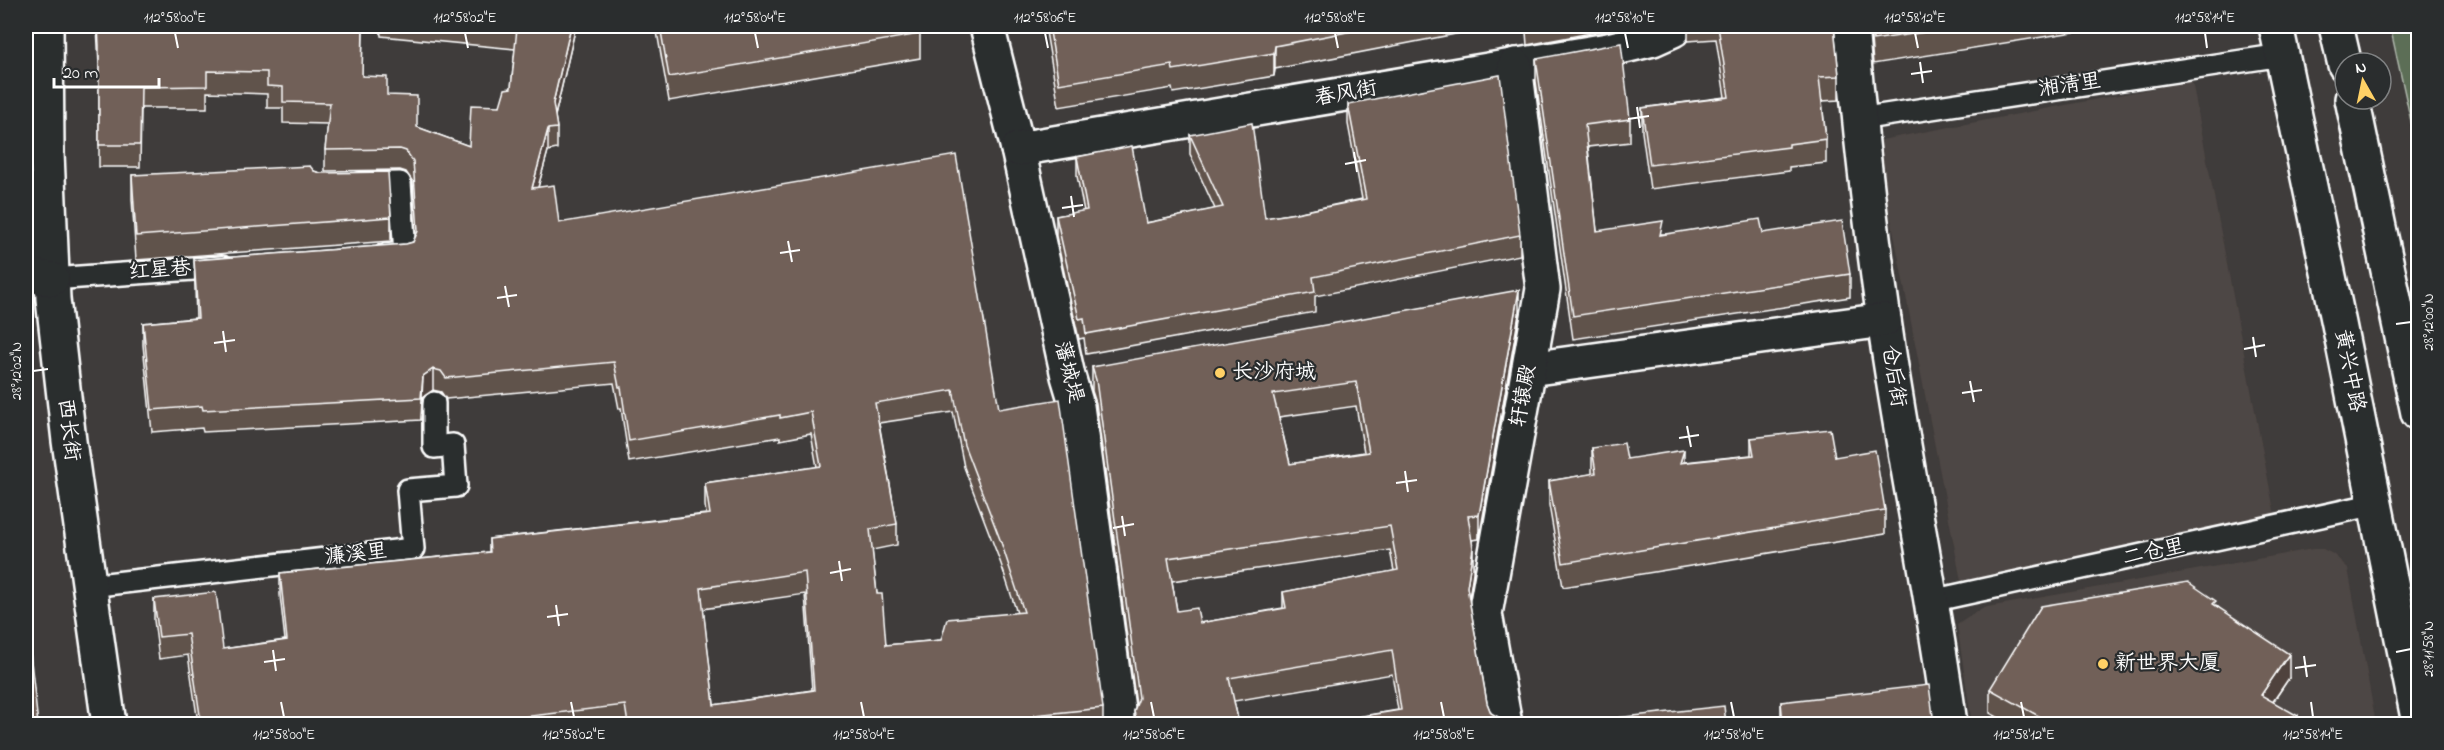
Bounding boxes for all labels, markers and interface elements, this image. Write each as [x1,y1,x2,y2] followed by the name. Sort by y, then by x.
[144,7,206,29] text: 112°58'00"E
[433,7,497,29] text: 112°58'02"E
[724,7,786,29] text: 112°58'04"E
[1014,7,1076,29] text: 112°58'06"E
[1304,7,1366,29] text: 112°58'08"E
[1595,7,1655,29] text: 112°58'10"E
[1884,7,1946,29] text: 112°58'12"E
[2175,7,2235,29] text: 112°58'14"E
[54,51,159,89] scale bar
[2333,51,2393,111] north arrow
[2354,55,2368,81] text: N
[63,61,98,87] text: 20 m
[2037,67,2103,105] street label: 湘清里
[1312,74,1380,114] street label: 春风街
[128,254,192,288] street label: 红星巷
[2418,293,2440,351] text: 28°12'00"N
[2326,327,2372,415] street label: 黄兴中路
[1046,338,1090,406] street label: 藩城堤
[6,342,28,400] text: 28°12'02"N
[1873,343,1913,409] street label: 仓后街
[1232,358,1316,388] place label: 长沙府城
[1504,362,1544,430] street label: 轩辕殿
[1213,366,1227,380] marker: 长沙府城
[49,397,87,463] street label: 西长街
[2120,532,2188,574] street label: 二仓里
[323,537,389,573] street label: 濂溪里
[2418,621,2440,677] text: 28°11'58"N
[2115,649,2220,679] place label: 新世界大厦
[2096,657,2110,671] marker: 新世界大厦
[253,724,315,746] text: 112°58'00"E
[542,724,606,746] text: 112°58'02"E
[833,724,895,746] text: 112°58'04"E
[1123,724,1185,746] text: 112°58'06"E
[1413,724,1475,746] text: 112°58'08"E
[1704,724,1764,746] text: 112°58'10"E
[1993,724,2055,746] text: 112°58'12"E
[2283,724,2343,746] text: 112°58'14"E

